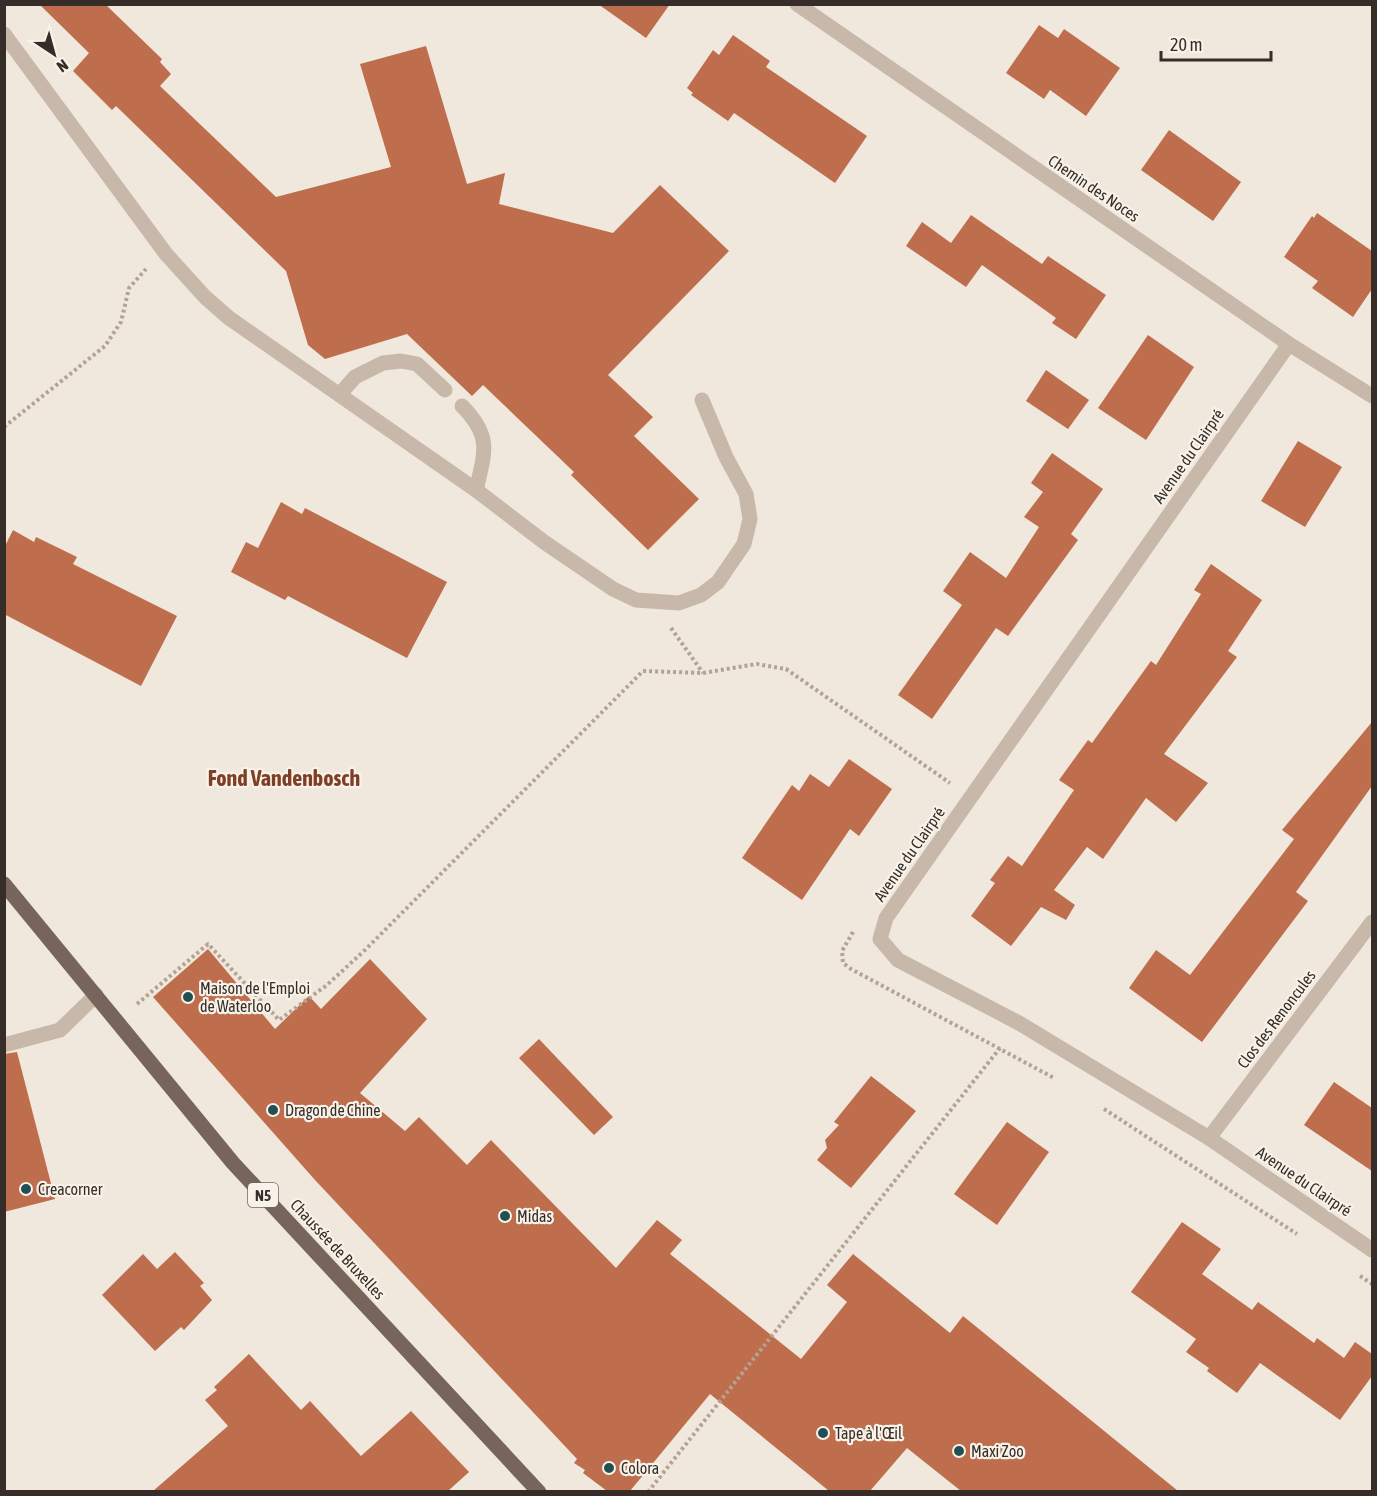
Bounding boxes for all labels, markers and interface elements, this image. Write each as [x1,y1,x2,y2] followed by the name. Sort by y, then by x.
[24,24,84,84] north arrow
[1161,24,1270,62] scale bar
[1170,34,1202,55] text: 20 m
[54,56,72,76] text: N
[1045,151,1143,225] street label: Chemin des Noces
[1149,405,1228,507] street label: Avenue du Clairpré
[208,765,360,791] district label: Fond Vandenbosch
[870,803,949,905] street label: Avenue du Clairpré
[1233,966,1319,1072] street label: Clos des Renoncules
[200,979,310,1015] place label: Maison de l'Emploi de Waterloo
[181,990,195,1004] marker: Maison de l'Emploi de Waterloo
[285,1101,381,1120] place label: Dragon de Chine
[266,1103,280,1117] marker: Dragon de Chine
[1252,1143,1355,1220] street label: Avenue du Clairpré
[38,1180,103,1198] place label: Creacorner
[19,1182,33,1196] marker: Creacorner
[248,1183,278,1207] road number: N5
[287,1195,389,1303] street label: Chaussée de Bruxelles
[517,1207,552,1225] place label: Midas
[498,1209,512,1223] marker: Midas
[835,1424,903,1443] place label: Tape à l'Œil
[816,1426,830,1440] marker: Tape à l'Œil
[971,1442,1024,1460] place label: Maxi Zoo
[952,1444,966,1458] marker: Maxi Zoo
[621,1459,659,1477] place label: Colora
[602,1461,616,1475] marker: Colora

